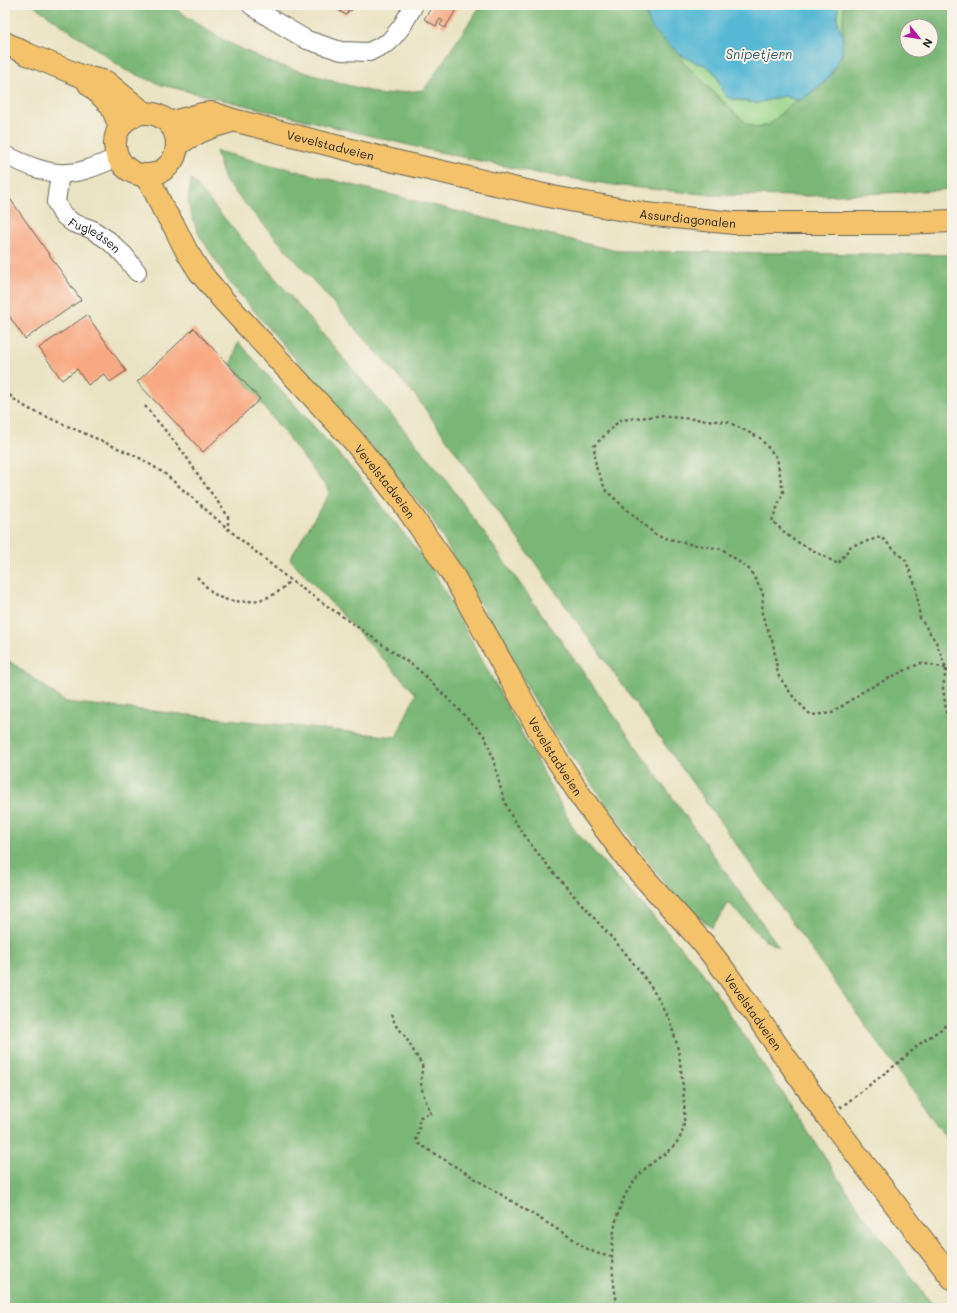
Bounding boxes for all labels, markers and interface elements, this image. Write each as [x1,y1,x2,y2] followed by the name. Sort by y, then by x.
[899,18,939,58] north arrow
[920,36,937,51] text: N
[726,45,792,62] water label: Snipetjern
[285,126,376,164] street label: Vevelstadveien
[638,205,737,231] street label: Assurdiagonalen
[65,214,124,256] street label: Fugleåsen
[351,441,419,521] street label: Vevelstadveien
[525,714,586,799] street label: Vevelstadveien
[721,971,786,1053] street label: Vevelstadveien

